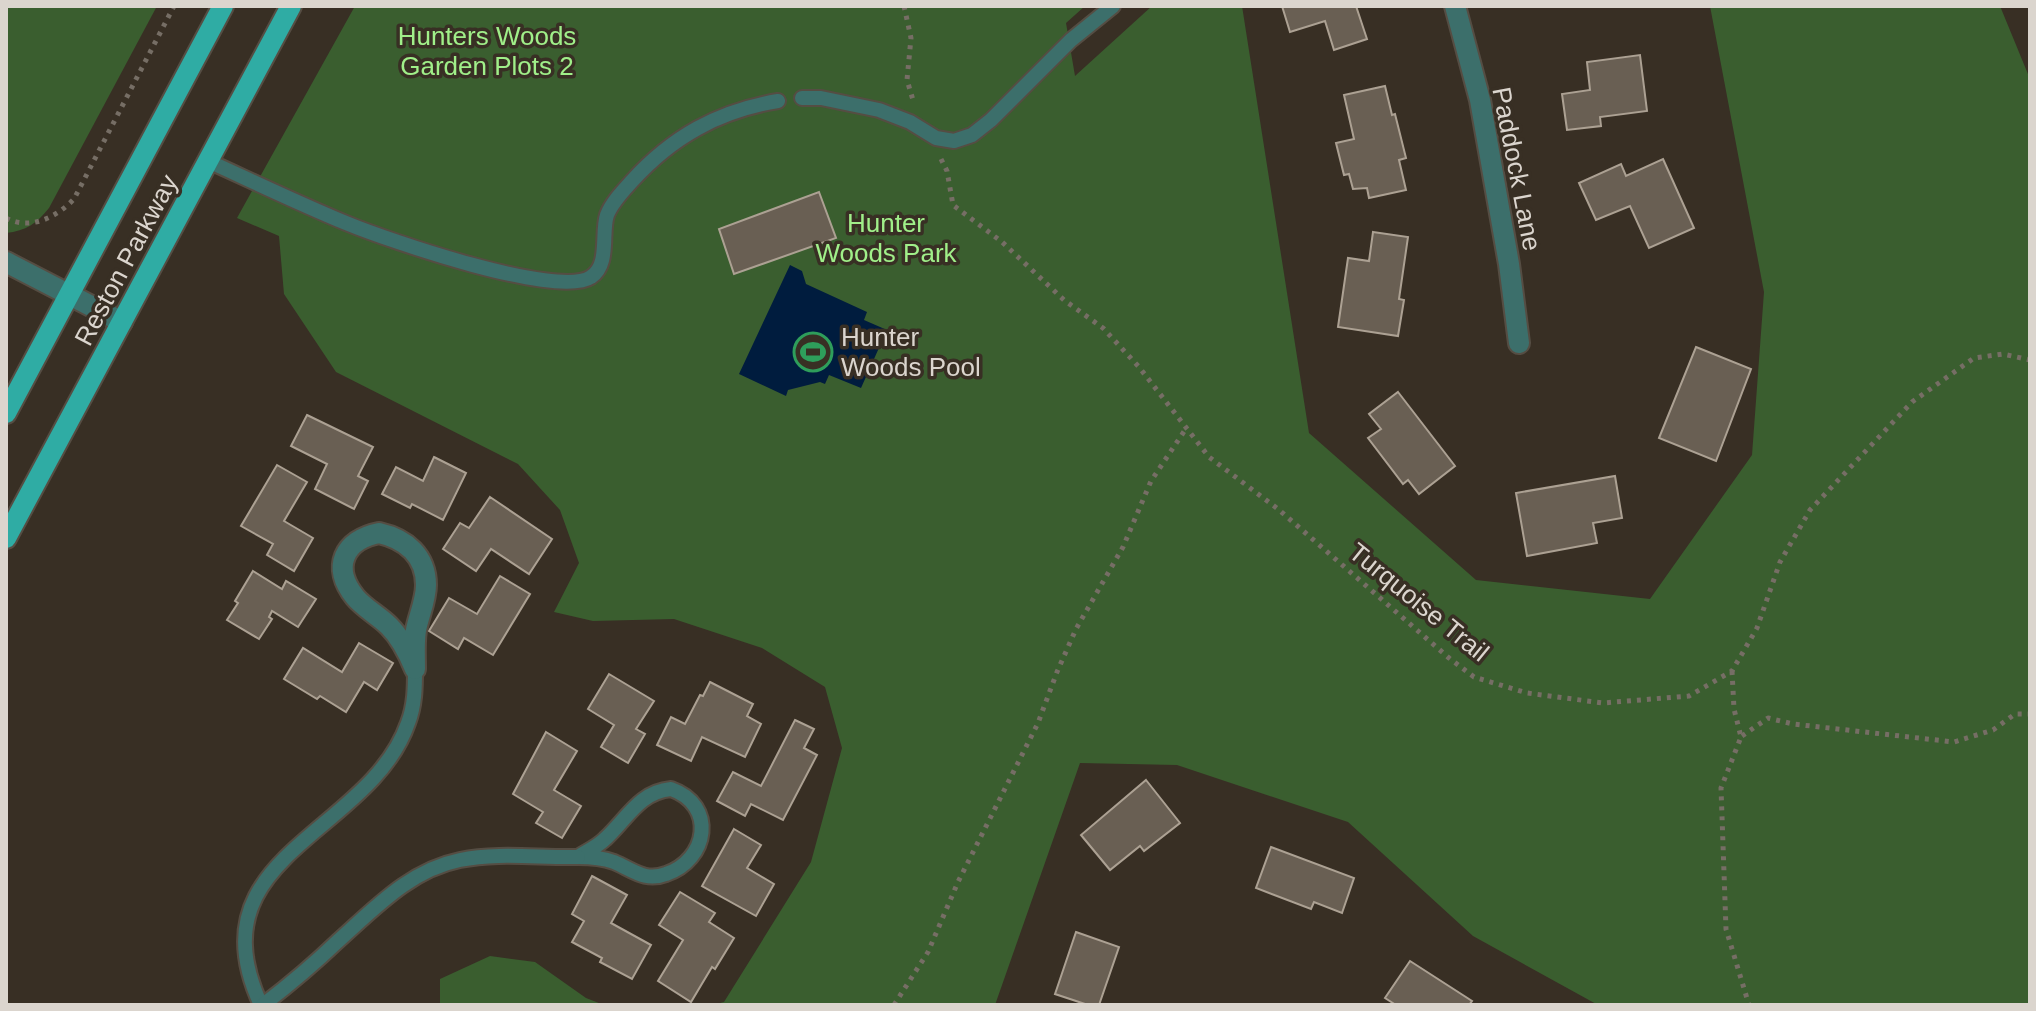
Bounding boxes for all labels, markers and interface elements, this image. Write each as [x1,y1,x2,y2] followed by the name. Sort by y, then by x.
[398,21,576,81] park label: Hunters Woods Garden Plots 2
[1486,85,1548,253] street label: Paddock Lane
[68,169,184,351] street label: Reston Parkway
[815,208,958,268] park label: Hunter Woods Park
[841,322,981,382] place label: Hunter Woods Pool
[792,331,834,373] sports icon: Hunter Woods Pool
[1343,537,1495,667] street label: Turquoise Trail

